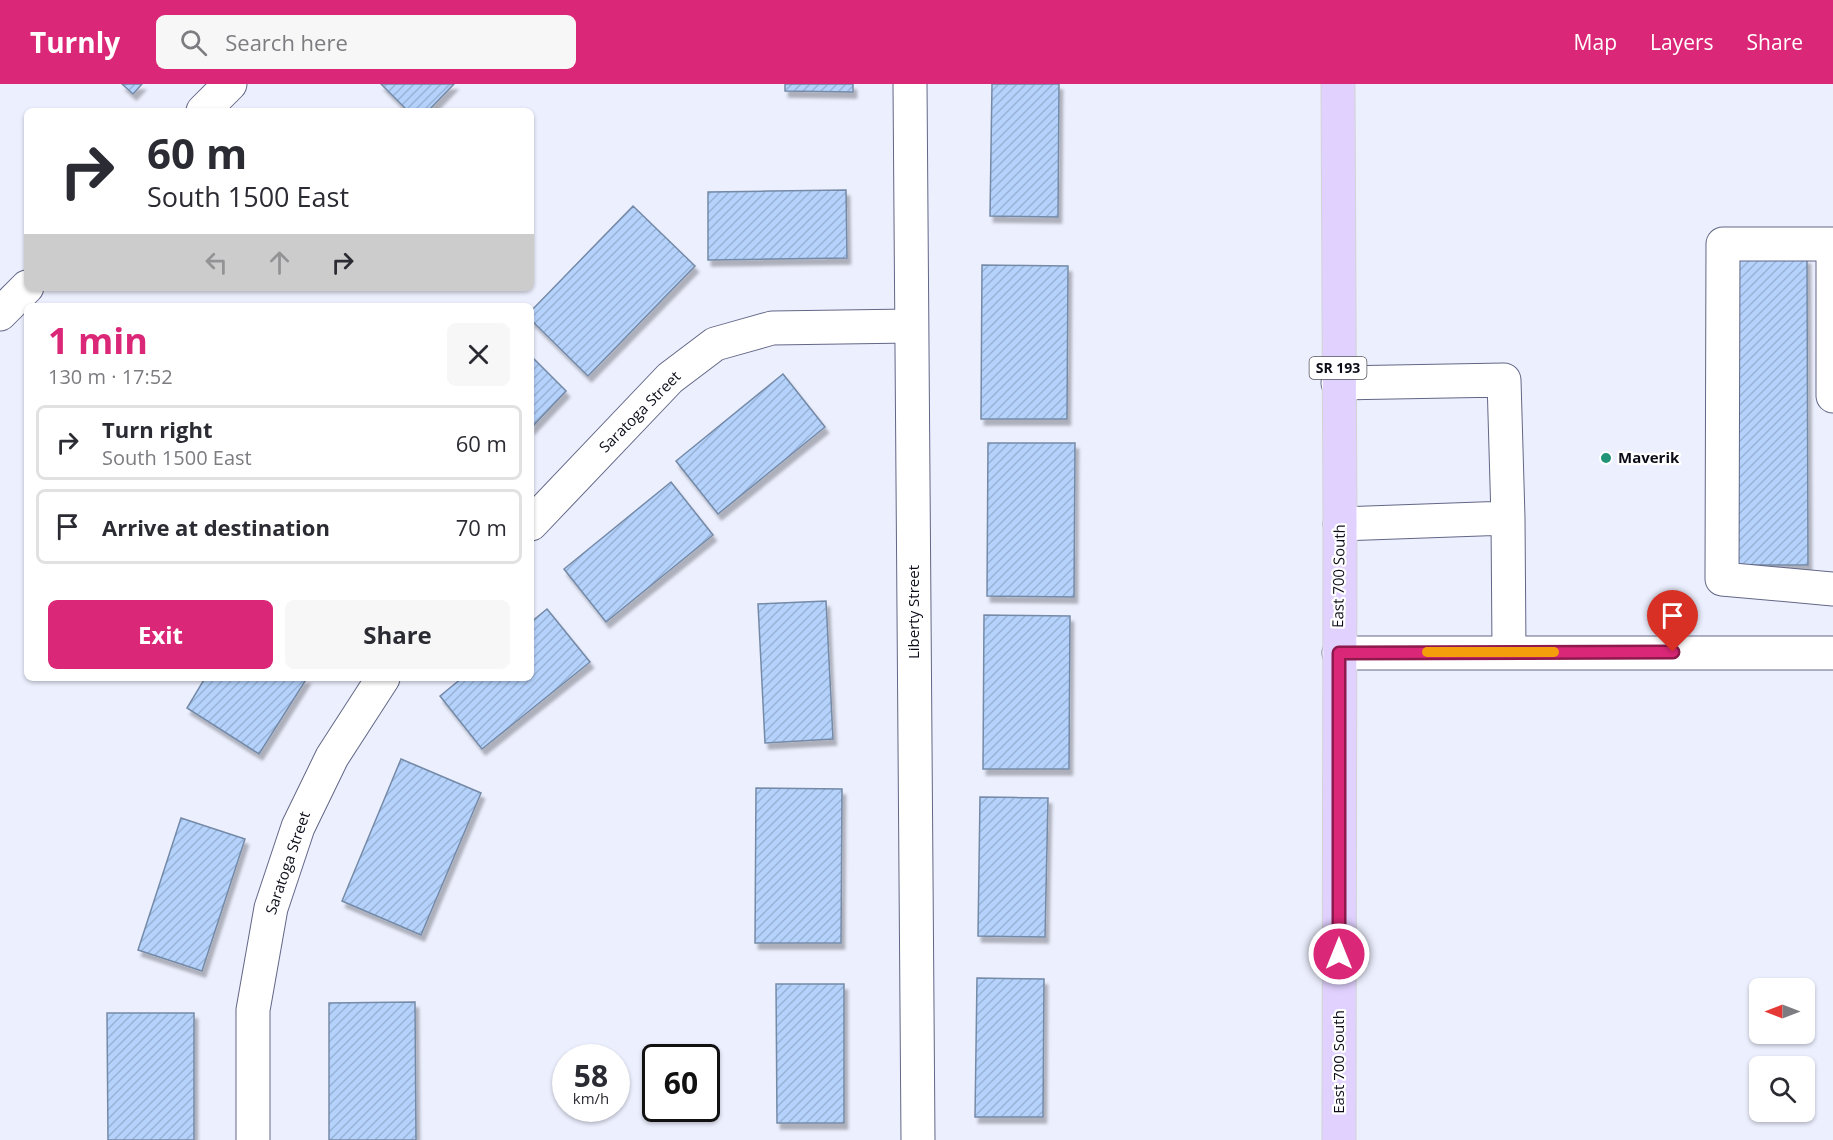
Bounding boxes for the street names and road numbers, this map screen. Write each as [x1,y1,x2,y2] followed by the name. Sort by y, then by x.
[1310,357,1366,379] road number: SR 193
[594,366,684,456] street label: Saratoga Street
[1327,524,1349,628] street label: East 700 South
[903,565,923,659] street label: Liberty Street
[260,809,314,917] street label: Saratoga Street
[1328,1010,1348,1114] street label: East 700 South

